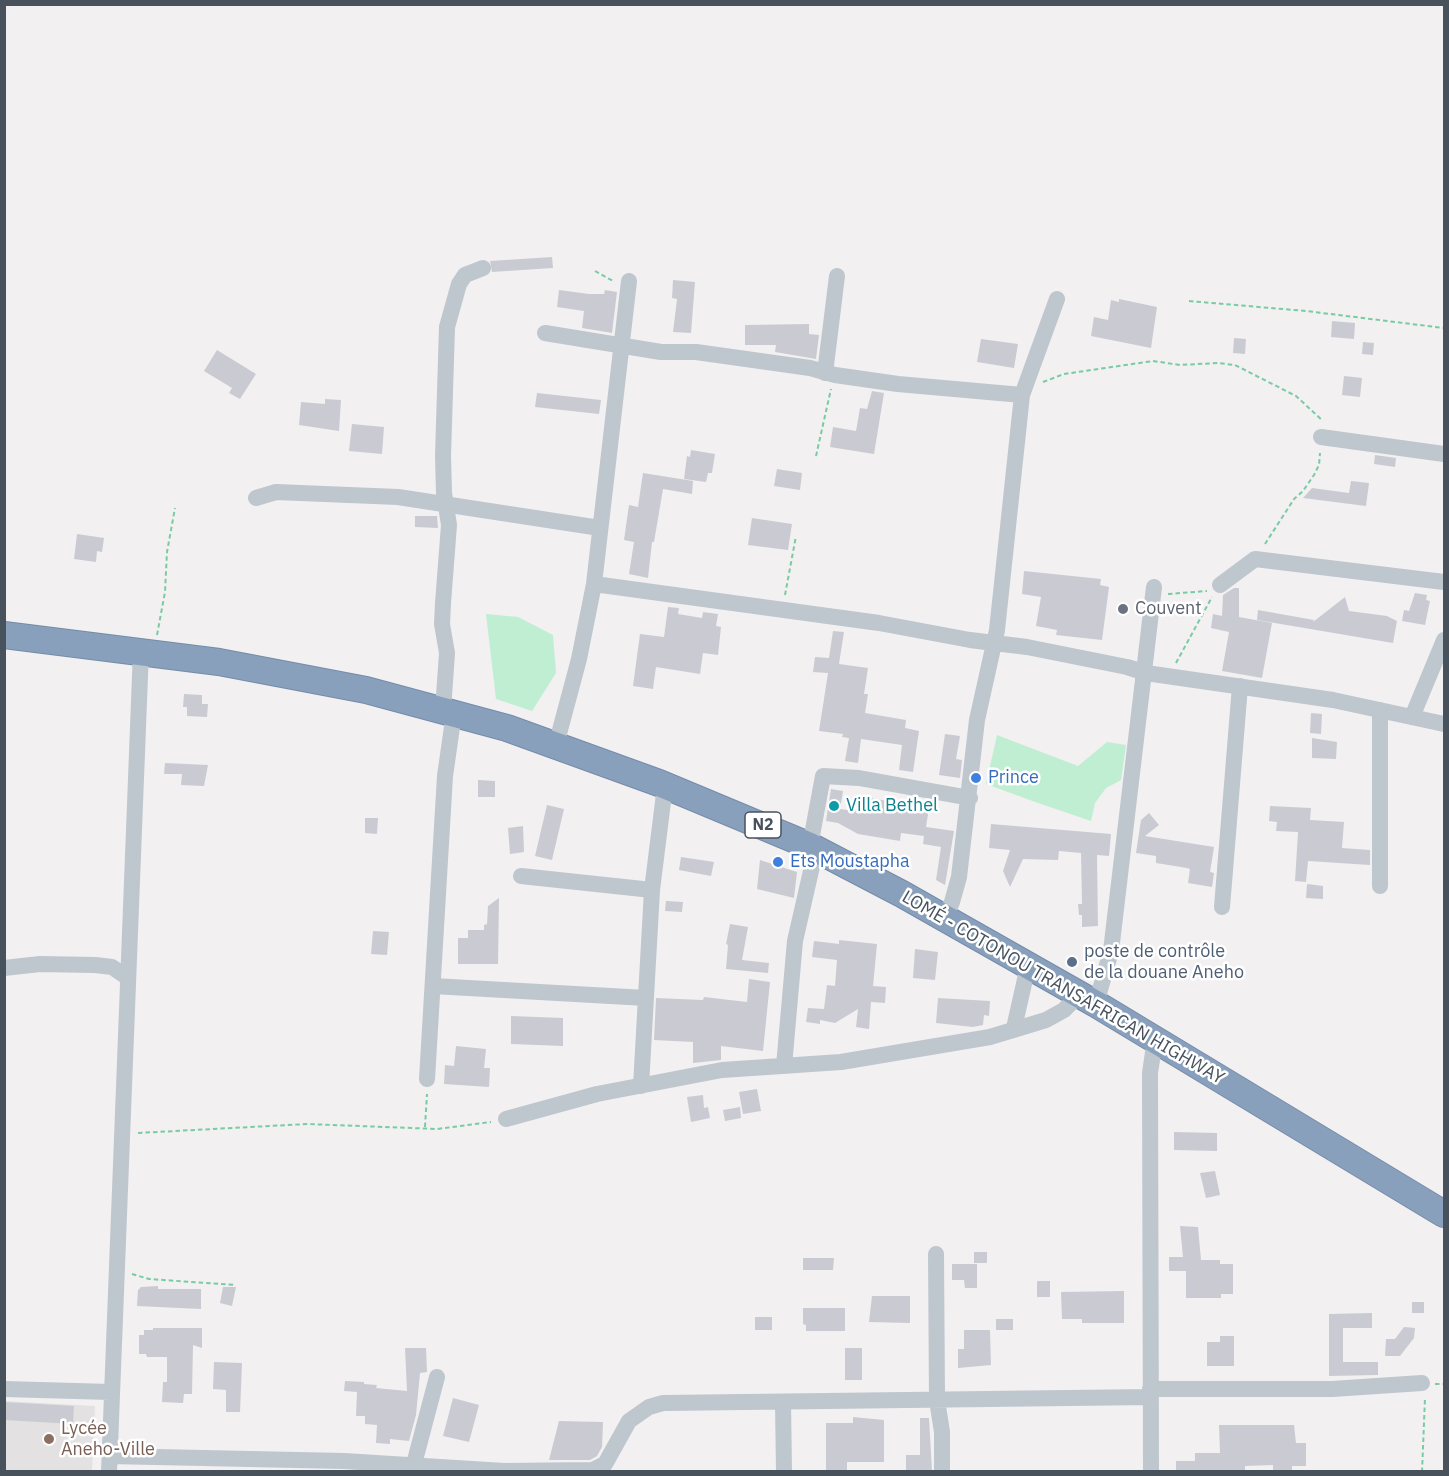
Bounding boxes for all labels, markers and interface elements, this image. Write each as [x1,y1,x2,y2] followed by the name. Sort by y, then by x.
[1135,598,1202,620] place label: Couvent
[1116,602,1130,616] marker: Couvent
[988,767,1039,789] place label: Prince
[969,771,983,785] marker: Prince
[846,795,938,817] place label: Villa Bethel
[827,799,841,813] marker: Villa Bethel
[745,812,781,838] road number: N2
[790,851,910,873] place label: Ets Moustapha
[771,855,785,869] marker: Ets Moustapha
[898,886,1228,1090] street label: LOMÉ - COTONOU TRANSAFRICAN HIGHWAY
[1084,941,1244,984] place label: poste de contrôle de la douane Aneho
[1065,955,1079,969] marker: poste de contrôle de la douane Aneho
[61,1418,155,1460] place label: Lycée Aneho-Ville
[42,1432,56,1446] marker: Lycée Aneho-Ville

